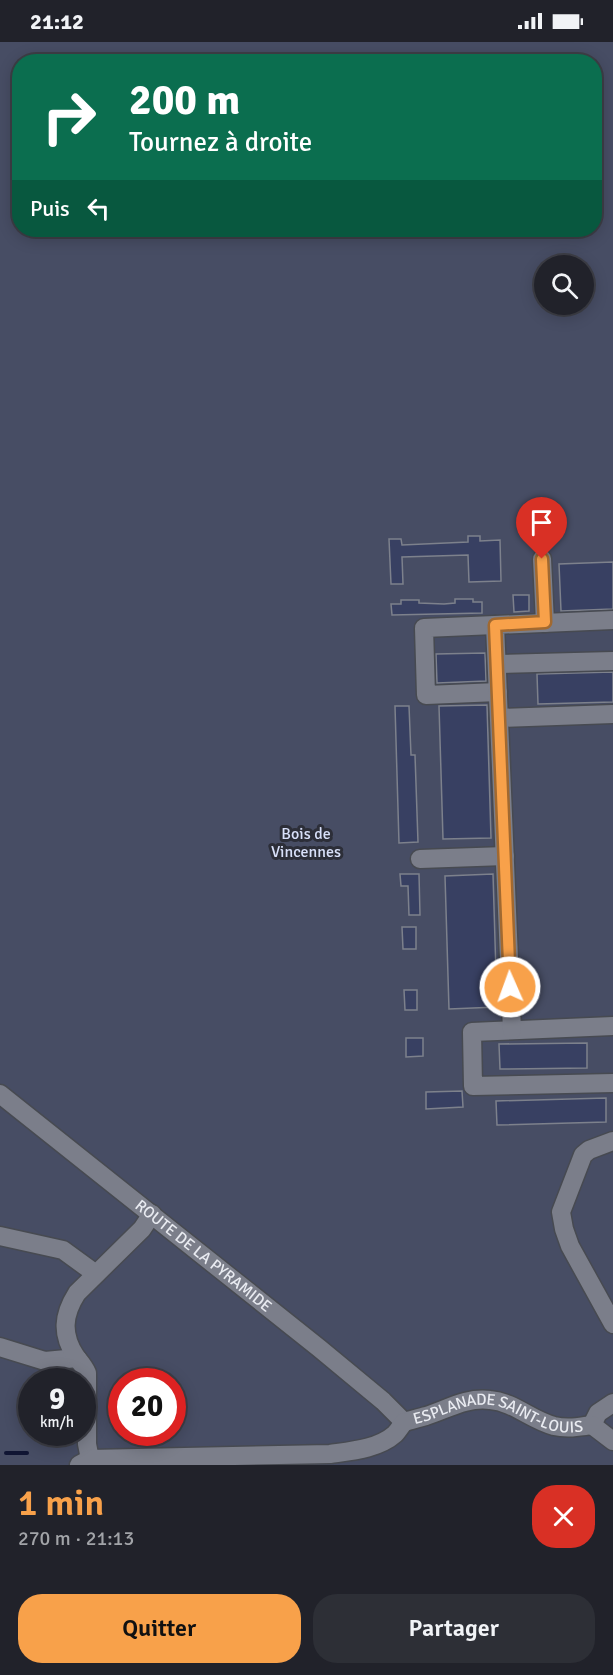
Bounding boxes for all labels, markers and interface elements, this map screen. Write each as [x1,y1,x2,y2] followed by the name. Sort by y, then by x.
[30,8,84,35] text: 21:12
[129,75,240,126] text: 200 m
[30,78,108,156] icon: right
[129,126,312,159] text: Tournez à droite
[82,192,115,225] icon: left
[30,195,70,222] text: Puis
[534,255,594,315] map controls
[534,255,594,315] button: search
[516,497,567,559] pin
[525,506,558,539] icon: arrive
[271,824,341,862] park label: Bois de Vincennes
[478,955,542,1019] position arrow
[131,1195,276,1316] street label: ROUTE DE LA PYRAMIDE
[108,1368,186,1446] speed limit sign: 20
[49,1381,65,1418] text: 9
[411,1389,584,1438] street label: ESPLANADE SAINT-LOUIS
[40,1413,74,1431] text: km/h
[18,1481,104,1526] text: 1 min
[532,1485,595,1548] button: close
[18,1526,134,1551] text: 270 m · 21:13
[18,1594,301,1663] button: Quitter
[313,1594,595,1663] button: Partager

